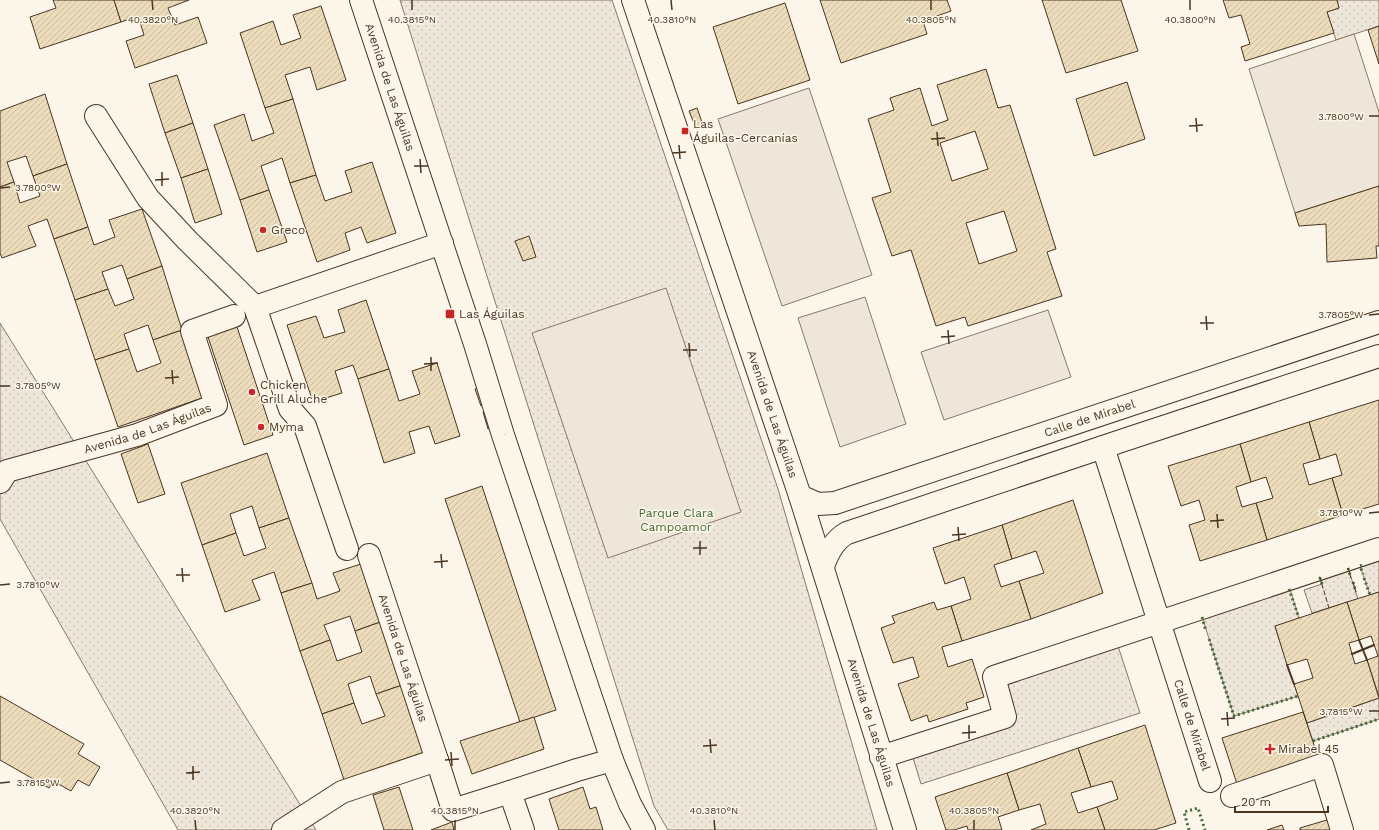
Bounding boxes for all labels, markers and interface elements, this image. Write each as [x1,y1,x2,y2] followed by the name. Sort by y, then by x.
[128,14,178,25] text: 40.3820°N
[388,14,436,25] text: 40.3815°N
[648,14,696,25] text: 40.3810°N
[906,14,956,25] text: 40.3805°N
[1164,14,1216,25] text: 40.3800°N
[362,22,418,153] street label: Avenida de Las Águilas
[1318,111,1364,122] text: 3.7800°W
[693,117,798,145] place label: Las Águilas-Cercanías
[680,126,690,136] marker: Las Águilas-Cercanías
[15,182,61,193] text: 3.7800°W
[271,223,305,237] place label: Greco
[258,225,268,235] marker: Greco
[459,307,525,321] place label: Las Águilas
[444,308,456,320] marker: Las Águilas
[1318,309,1364,320] text: 3.7805°W
[744,349,800,480] street label: Avenida de Las Águilas
[260,378,327,406] place label: Chicken Grill Aluche
[15,380,61,391] text: 3.7805°W
[247,387,257,397] marker: Chicken Grill Aluche
[1042,397,1137,440] street label: Calle de Mirabel
[82,400,213,456] street label: Avenida de Las Águilas
[269,420,304,434] place label: Myma
[256,422,266,432] marker: Myma
[639,506,714,534] park label: Parque Clara Campoamor
[1319,507,1363,518] text: 3.7810°W
[16,579,60,590] text: 3.7810°W
[376,592,430,724] street label: Avenida de Las Águilas
[845,657,898,789] street label: Avenida de Las Águilas
[1171,678,1213,773] street label: Calle de Mirabel
[1319,706,1363,717] text: 3.7815°W
[1278,742,1339,756] place label: Mirabel 45
[1265,744,1275,754] marker: Mirabel 45
[16,777,60,788] text: 3.7815°W
[1235,788,1328,814] scale bar
[1241,795,1271,809] text: 20 m
[170,805,220,816] text: 40.3820°N
[431,805,479,816] text: 40.3815°N
[690,805,738,816] text: 40.3810°N
[949,805,999,816] text: 40.3805°N

